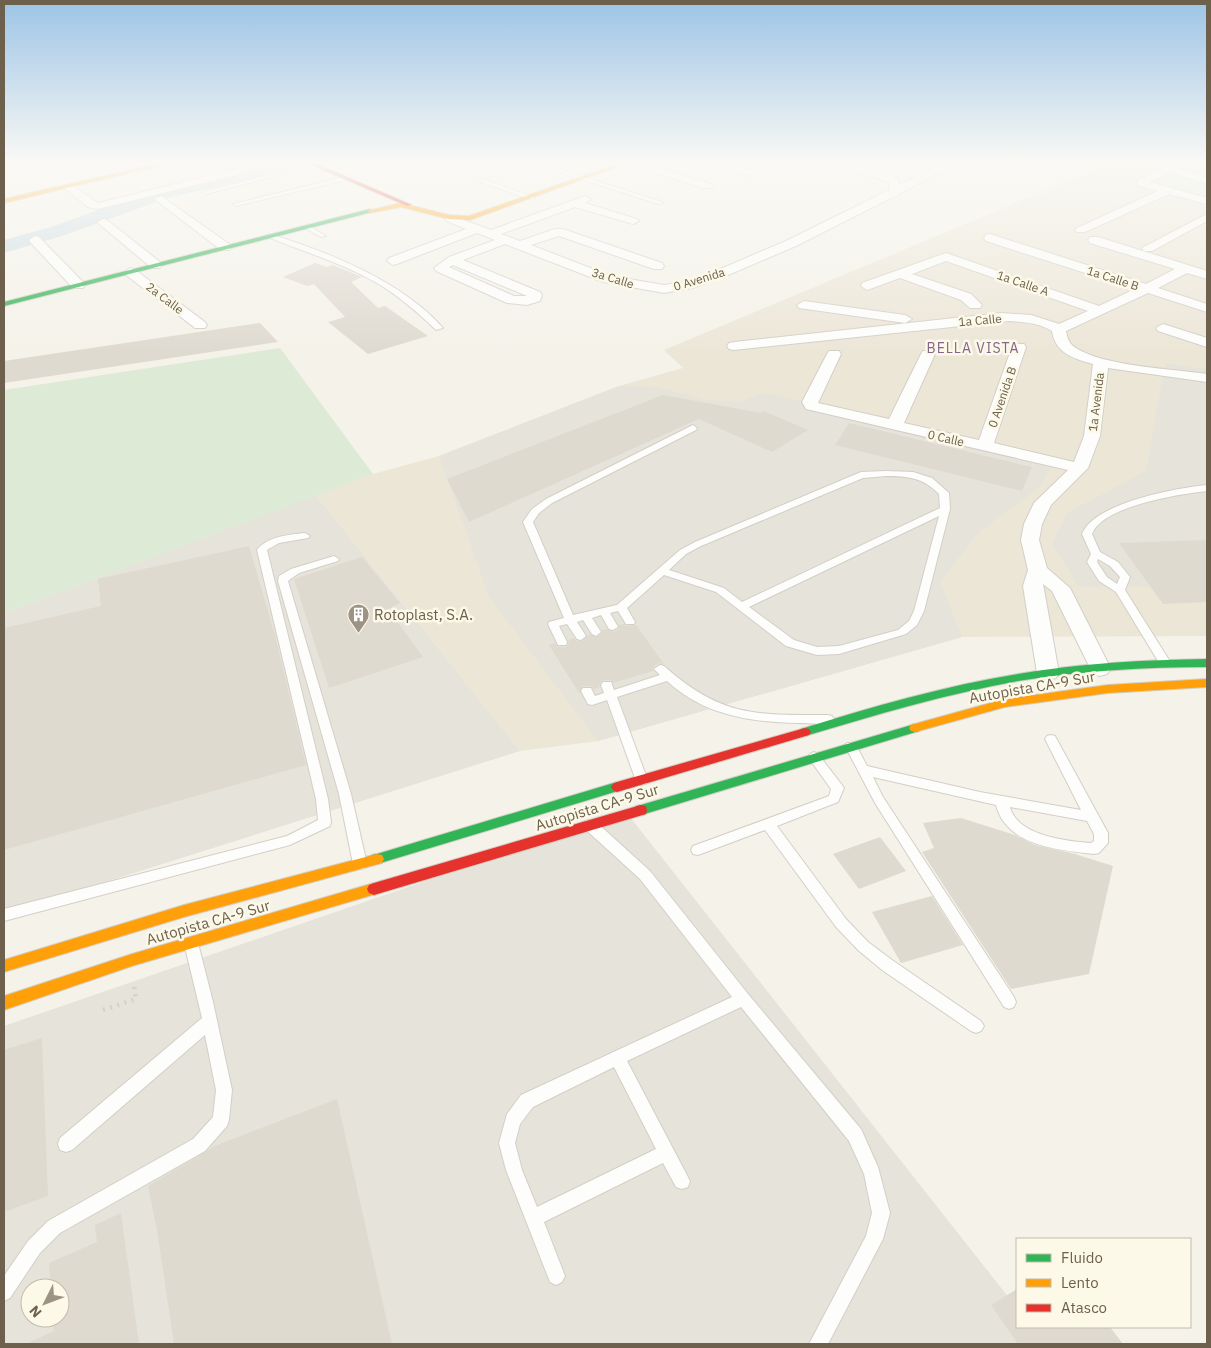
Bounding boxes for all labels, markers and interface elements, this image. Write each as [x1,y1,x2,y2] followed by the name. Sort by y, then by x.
[1085,263,1141,294] street label: 1a Calle B
[590,264,636,292] street label: 3a Calle
[671,264,727,294] street label: 0 Avenida
[995,267,1051,299] street label: 1a Calle A
[143,279,187,317] street label: 2a Calle
[958,311,1003,329] street label: 1a Calle
[926,339,1020,357] district label: BELLA VISTA
[985,364,1020,430] street label: 0 Avenida B
[1085,371,1107,432] street label: 1a Avenida
[926,427,966,450] street label: 0 Calle
[346,602,370,633] building icon: Rotoplast, S.A.
[374,605,473,624] place label: Rotoplast, S.A.
[967,666,1097,707] street label: Autopista CA-9 Sur
[533,779,661,835] street label: Autopista CA-9 Sur
[144,895,273,949] street label: Autopista CA-9 Sur
[1016,1238,1191,1328] legend
[1061,1248,1103,1267] text: Fluido
[1061,1273,1099,1292] text: Lento
[20,1278,70,1328] north arrow
[1061,1298,1107,1317] text: Atasco
[25,1302,45,1321] text: N

